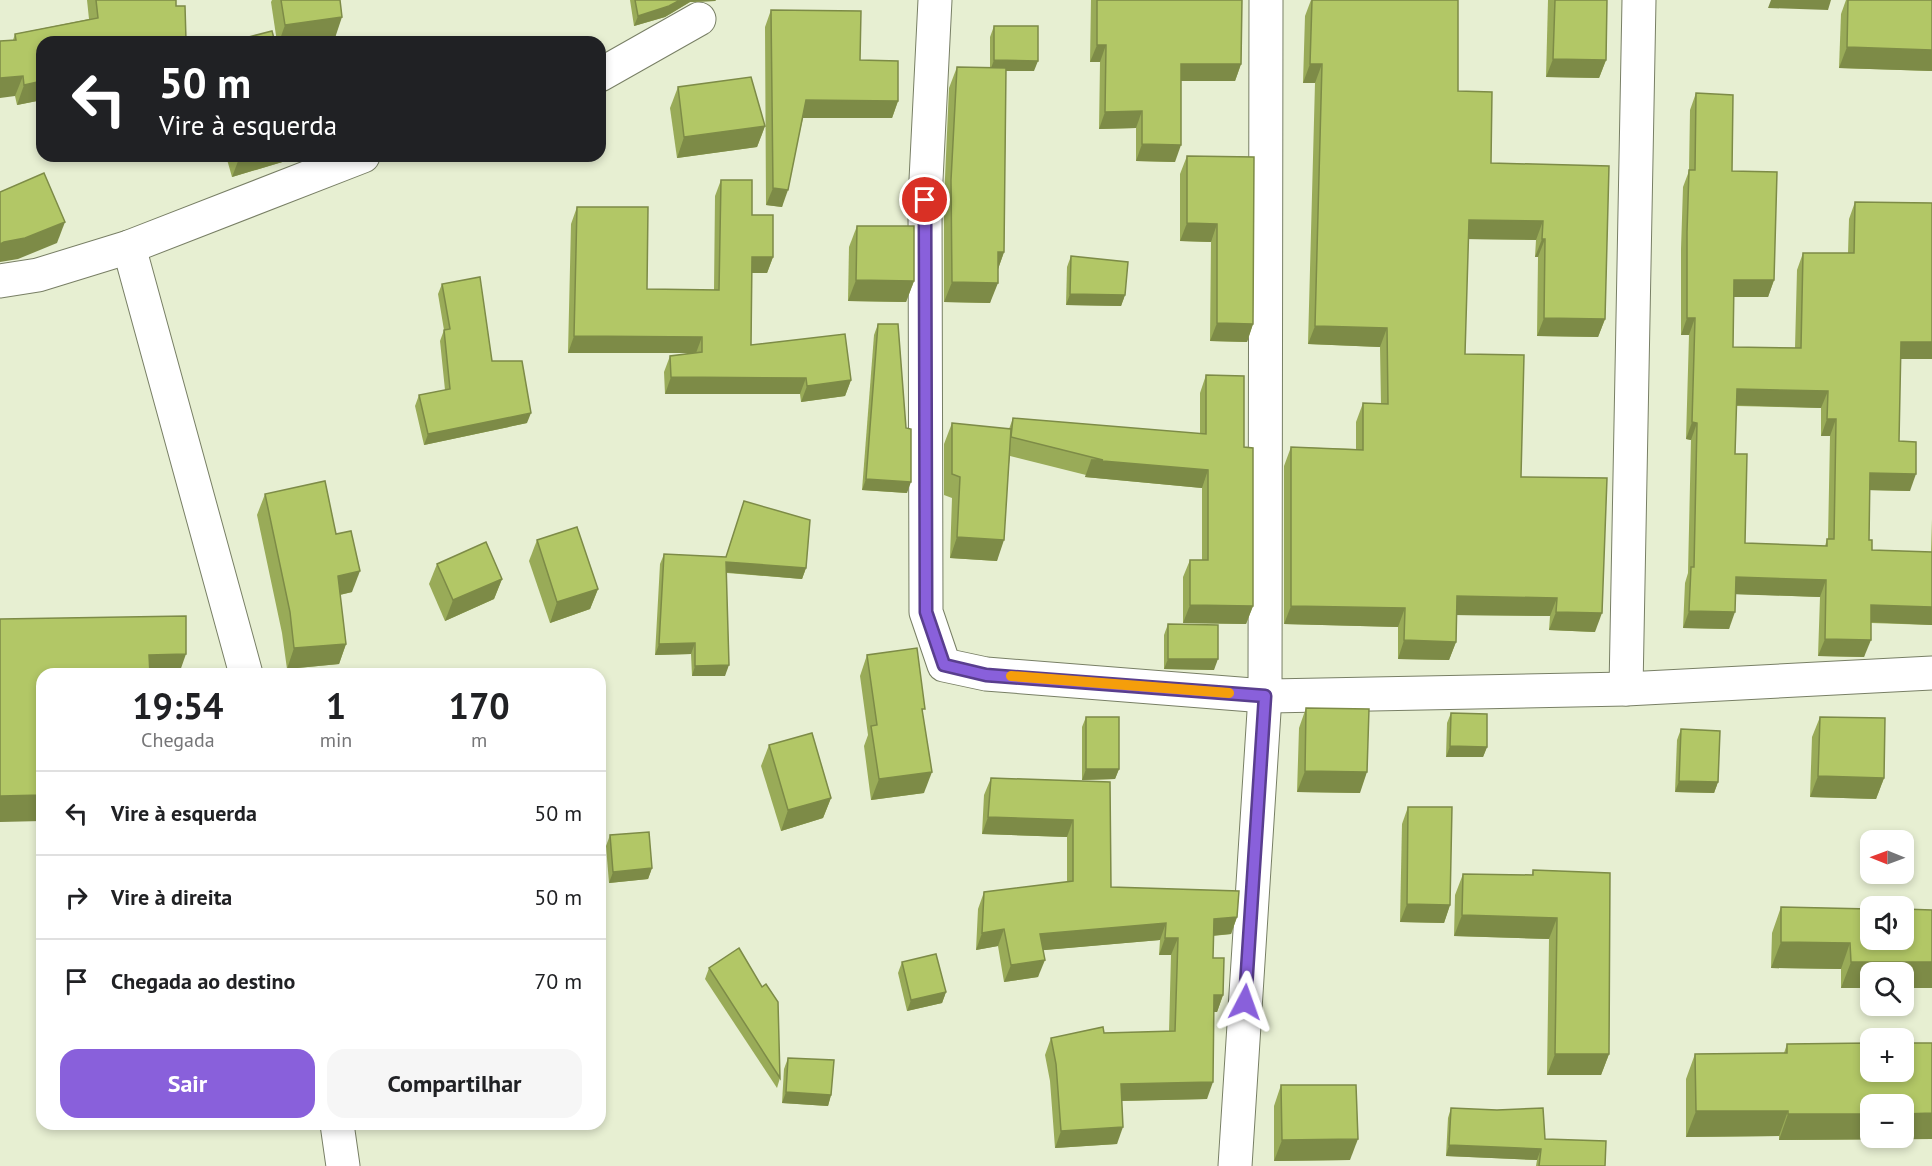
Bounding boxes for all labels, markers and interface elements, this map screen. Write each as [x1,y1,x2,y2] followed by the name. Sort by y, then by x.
[159,55,251,110] text: 50 m
[60,60,138,138] icon: left
[159,108,337,142] text: Vire à esquerda
[899,174,950,225] pin
[908,183,941,216] icon: arrive
[132,682,224,729] text: 19:54
[326,682,346,729] text: 1
[449,682,510,729] text: 170
[141,727,215,753] text: Chegada
[320,727,352,753] text: min
[471,727,487,753] text: m
[60,797,93,830] icon: left
[111,799,257,827] text: Vire à esquerda
[534,799,582,827] text: 50 m
[1860,830,1914,884] north arrow
[1860,830,1914,1148] map controls
[60,881,93,914] icon: right
[111,883,232,911] text: Vire à direita
[534,883,582,911] text: 50 m
[1860,896,1914,950] button: sound
[1860,962,1914,1016] button: search
[60,965,93,998] icon: arrive
[111,967,295,995] text: Chegada ao destino
[534,967,582,995] text: 70 m
[1213,970,1277,1034] position arrow
[1860,1028,1914,1082] button: +
[60,1049,315,1118] button: Sair
[327,1049,582,1118] button: Compartilhar
[1860,1094,1914,1148] button: −

